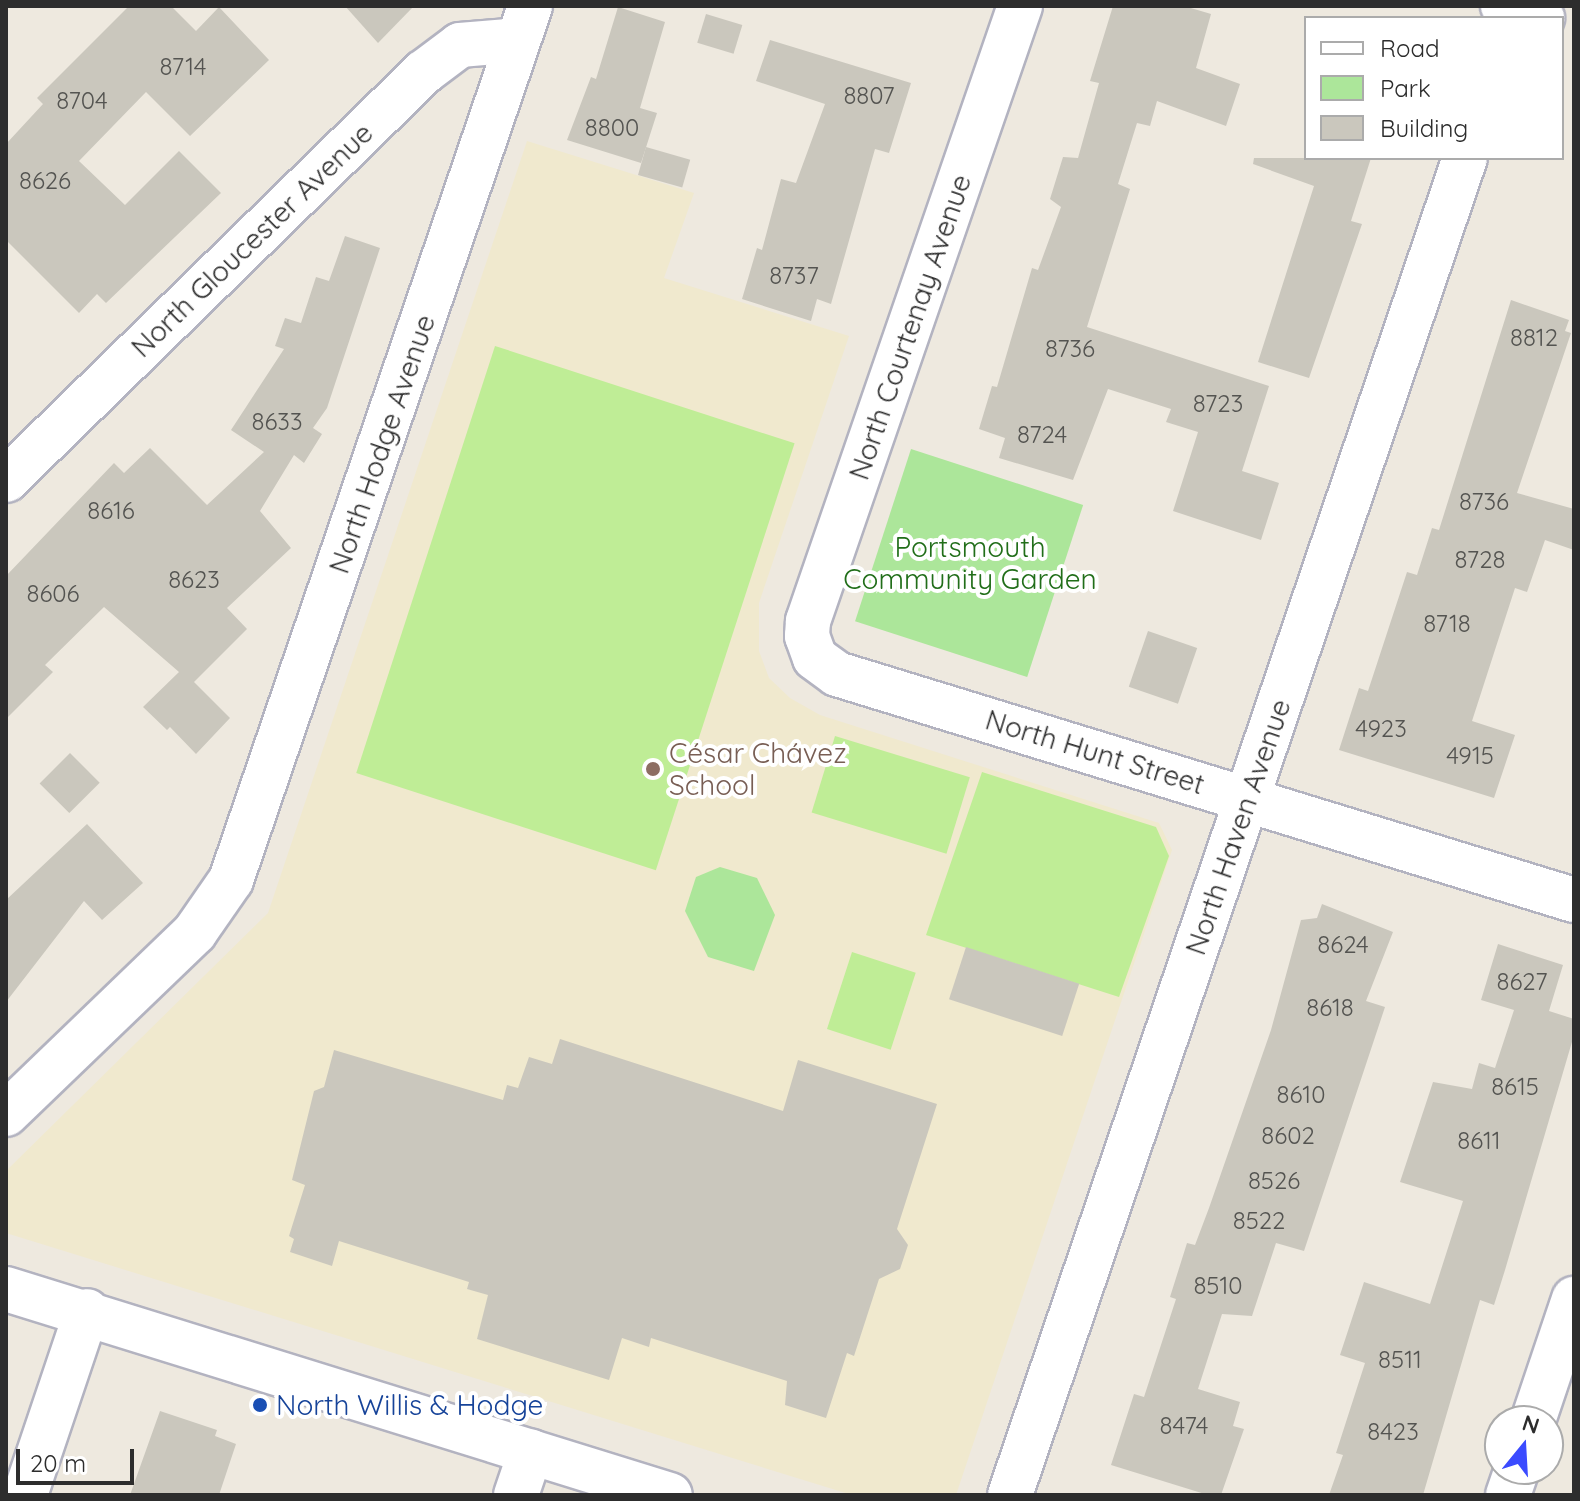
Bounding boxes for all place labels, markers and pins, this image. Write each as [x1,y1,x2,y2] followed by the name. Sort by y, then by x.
[669,736,847,802] place label: César Chávez School
[644,760,662,778] marker: César Chávez School
[276,1388,543,1422] place label: North Willis & Hodge
[251,1396,269,1414] marker: North Willis & Hodge

